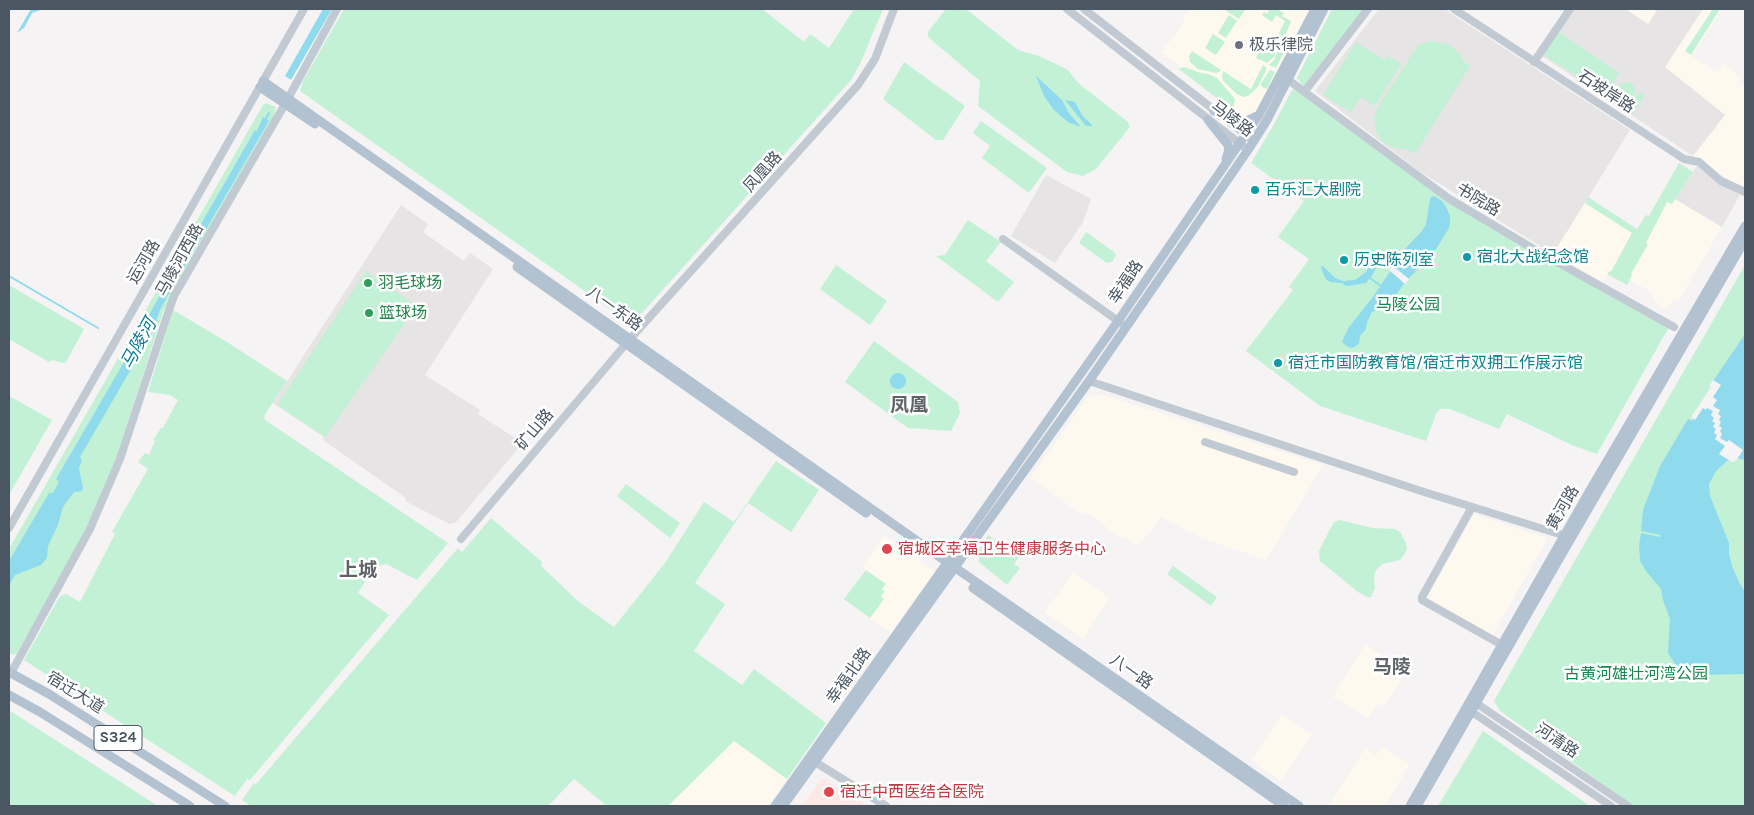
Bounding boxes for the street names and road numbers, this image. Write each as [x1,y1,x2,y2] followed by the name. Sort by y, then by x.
[1574,67,1638,117] street label: 石坡岸路
[1207,97,1257,141] street label: 马陵路
[740,148,786,196] street label: 凤凰路
[1452,179,1504,221] street label: 书院路
[152,220,208,300] street label: 马陵河西路
[124,236,164,288] street label: 运河路
[1105,257,1147,307] street label: 幸福路
[582,283,646,335] street label: 八一东路
[512,405,558,455] street label: 矿山路
[1543,482,1583,534] street label: 黄河路
[823,644,875,708] street label: 幸福北路
[1106,650,1156,694] street label: 八一路
[43,668,107,718] street label: 宿迁大道
[1532,720,1582,762] street label: 河清路
[94,726,142,750] road number: S324

